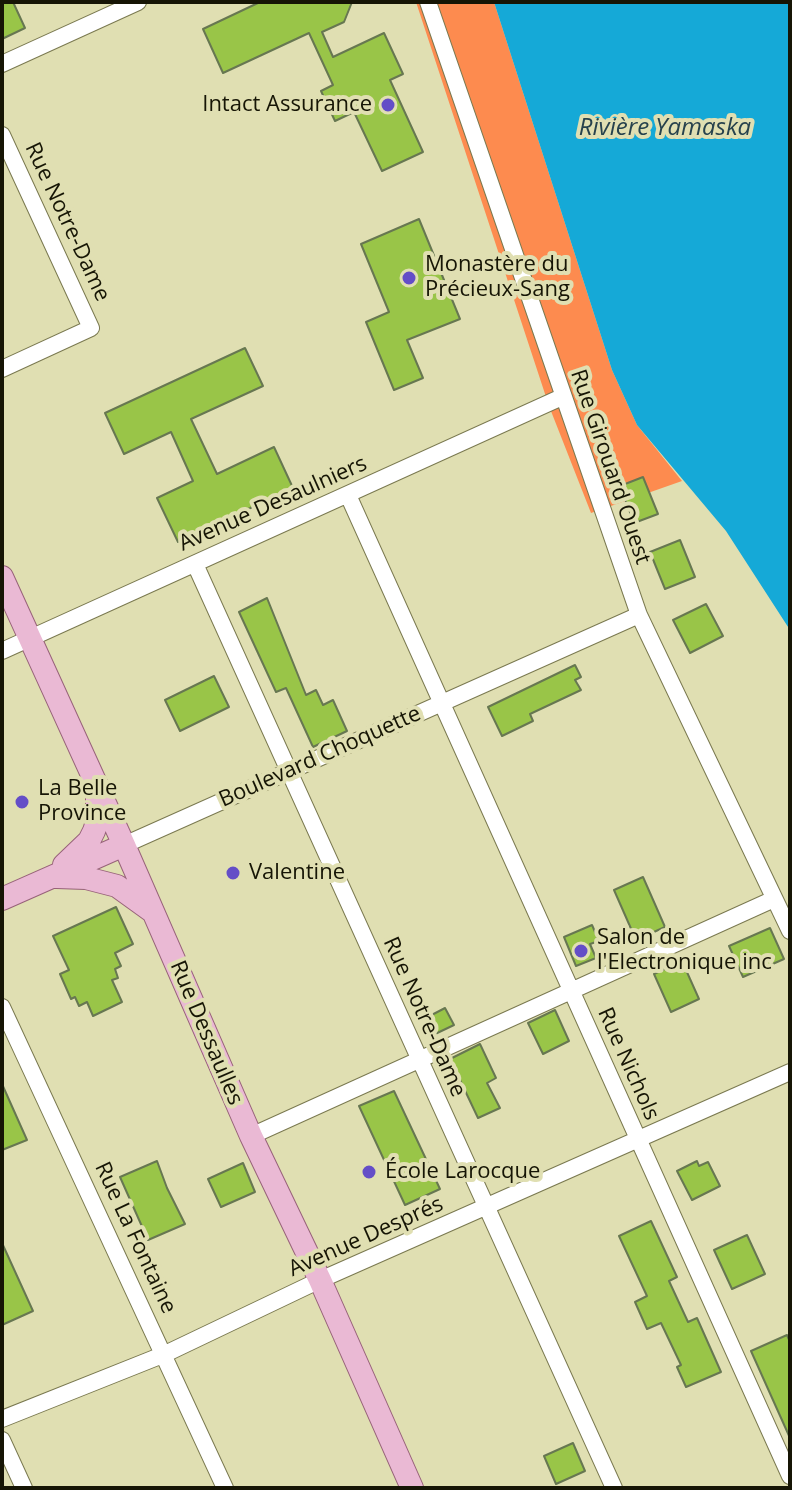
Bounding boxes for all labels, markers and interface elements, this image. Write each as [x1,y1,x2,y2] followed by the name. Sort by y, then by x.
[202,92,372,118] place label: Intact Assurance
[379,96,397,114] marker: Intact Assurance
[579,114,751,142] water label: Rivière Yamaska
[19,138,115,306] street label: Rue Notre-Dame
[425,252,570,304] place label: Monastère du Précieux-Sang
[400,269,418,287] marker: Monastère du Précieux-Sang
[564,366,656,568] street label: Rue Girouard Ouest
[175,451,371,557] street label: Avenue Desaulniers
[215,701,425,813] street label: Boulevard Choquette
[38,776,126,828] place label: La Belle Province
[13,793,31,811] marker: La Belle Province
[249,860,345,886] place label: Valentine
[224,864,242,882] marker: Valentine
[597,925,772,976] place label: Salon de l'Electronique inc
[377,933,471,1101] street label: Rue Notre-Dame
[572,942,590,960] marker: Salon de l'Electronique inc
[164,957,248,1109] street label: Rue Dessaulles
[591,1004,665,1124] street label: Rue Nichols
[88,1158,182,1318] street label: Rue La Fontaine
[385,1159,540,1185] place label: École Larocque
[360,1163,378,1181] marker: École Larocque
[285,1191,447,1283] street label: Avenue Després

